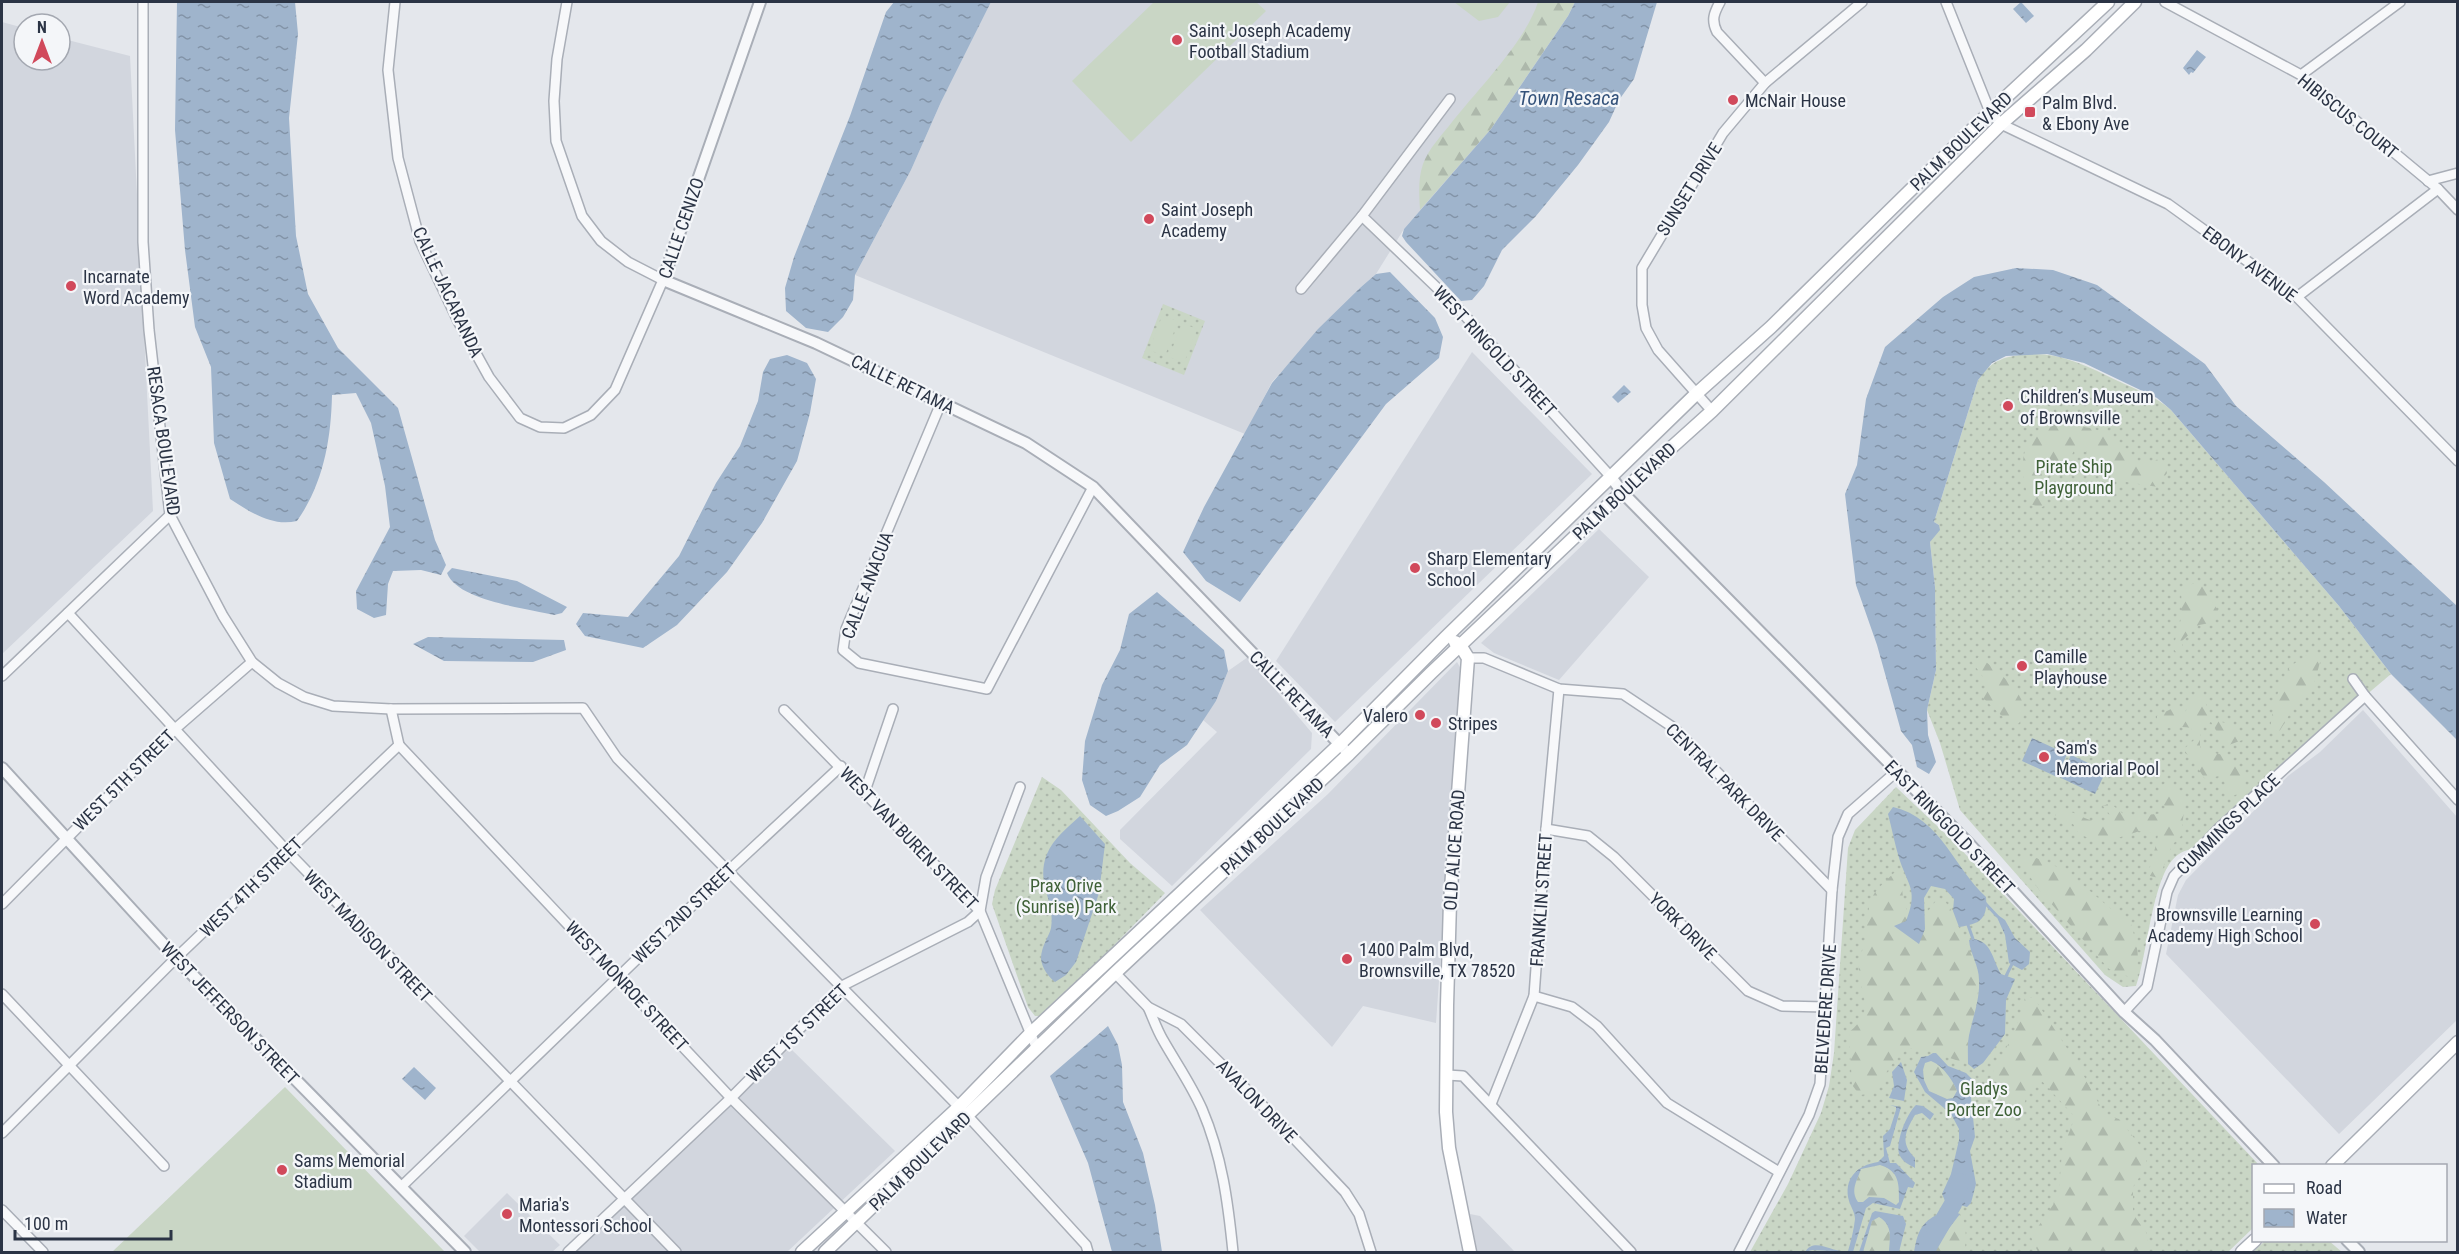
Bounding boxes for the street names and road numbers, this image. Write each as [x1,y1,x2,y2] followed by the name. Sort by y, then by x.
[2294,69,2402,163] street label: HIBISCUS COURT
[1906,87,2016,195] street label: PALM BOULEVARD
[1652,139,1726,239] street label: SUNSET DRIVE
[654,175,708,281] street label: CALLE CENIZO
[2199,222,2301,306] street label: EBONY AVENUE
[409,223,488,361] street label: CALLE JACARANDA
[1429,282,1561,420] street label: WEST RINGOLD STREET
[848,350,959,418] street label: CALLE RETAMA
[143,365,185,517] street label: RESACA BOULEVARD
[1568,438,1680,544] street label: PALM BOULEVARD
[837,528,897,642] street label: CALLE ANACUA
[1245,646,1339,742] street label: CALLE RETAMA
[1662,719,1788,845] street label: CENTRAL PARK DRIVE
[69,725,179,835] street label: WEST 5TH STREET
[1881,756,2019,898] street label: EAST RINGGOLD STREET
[836,762,982,914] street label: WEST VAN BUREN STREET
[2172,769,2284,879] street label: CUMMINGS PLACE
[1216,773,1328,879] street label: PALM BOULEVARD
[1439,789,1469,911] street label: OLD ALICE ROAD
[195,833,307,941] street label: WEST 4TH STREET
[1526,833,1556,967] street label: FRANKLIN STREET
[628,858,740,968] street label: WEST 2ND STREET
[300,866,436,1006] street label: WEST MADISON STREET
[1645,888,1721,964] street label: YORK DRIVE
[561,917,693,1055] street label: WEST MONROE STREET
[157,937,303,1089] street label: WEST JEFFERSON STREET
[1810,943,1840,1075] street label: BELVEDERE DRIVE
[742,980,852,1086] street label: WEST 1ST STREET
[1212,1055,1302,1147] street label: AVALON DRIVE
[865,1107,975,1215] street label: PALM BOULEVARD

